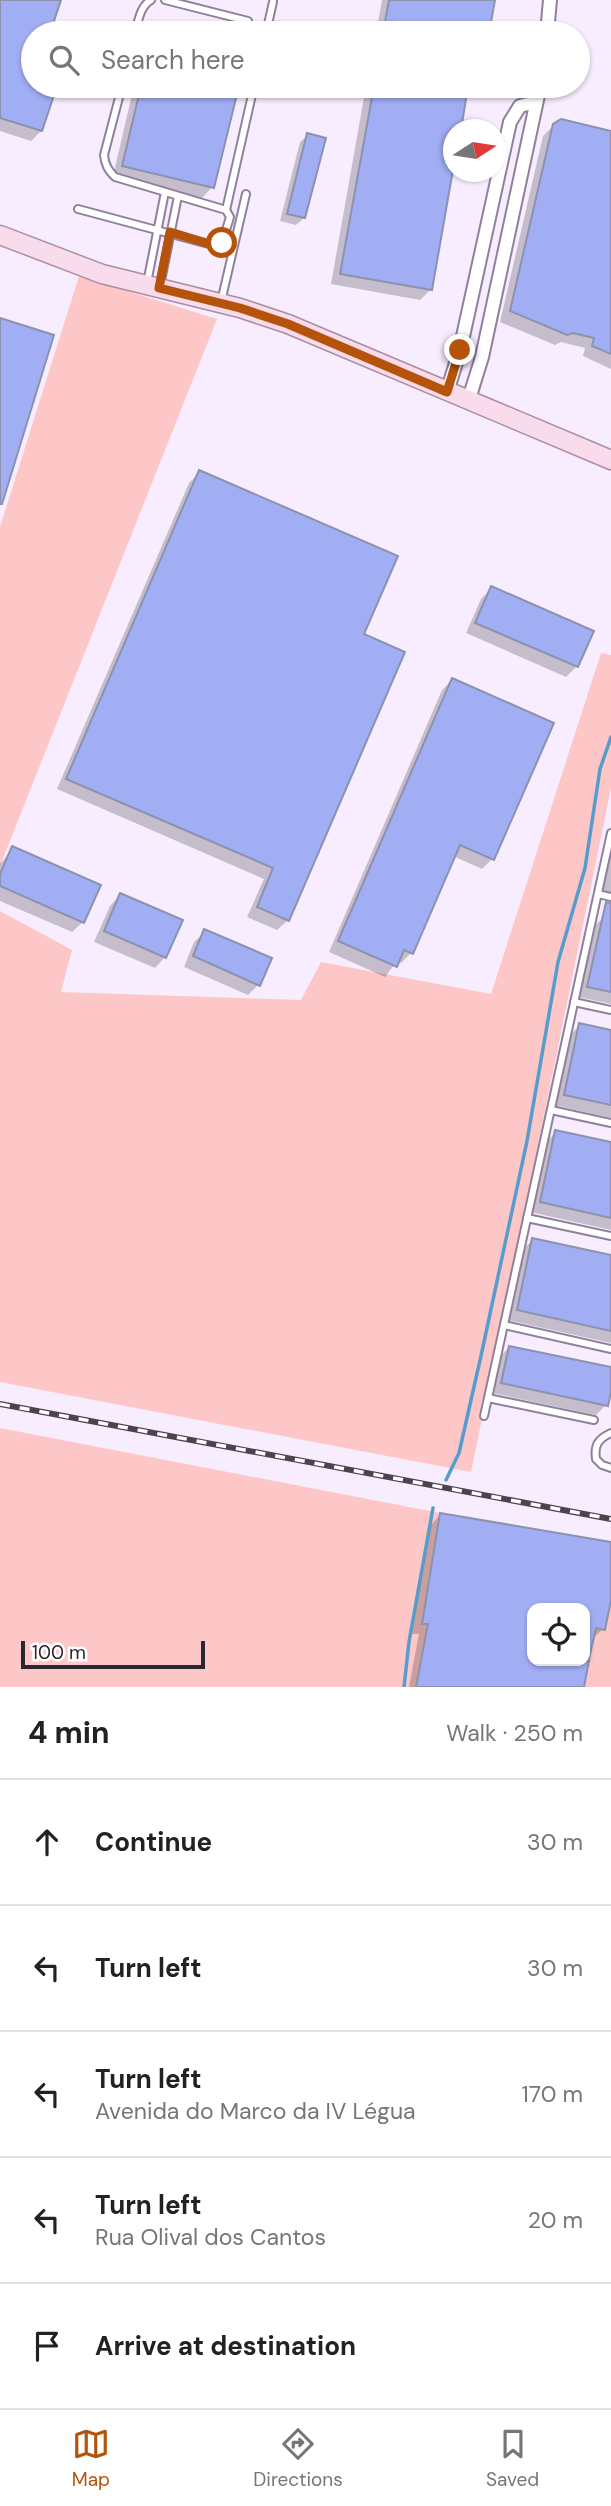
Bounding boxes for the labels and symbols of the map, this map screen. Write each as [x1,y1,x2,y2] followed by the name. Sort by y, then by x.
[443,119,506,182] north arrow
[206,227,237,258] route start
[444,334,475,365] route end
[21,1638,205,1670] scale bar

